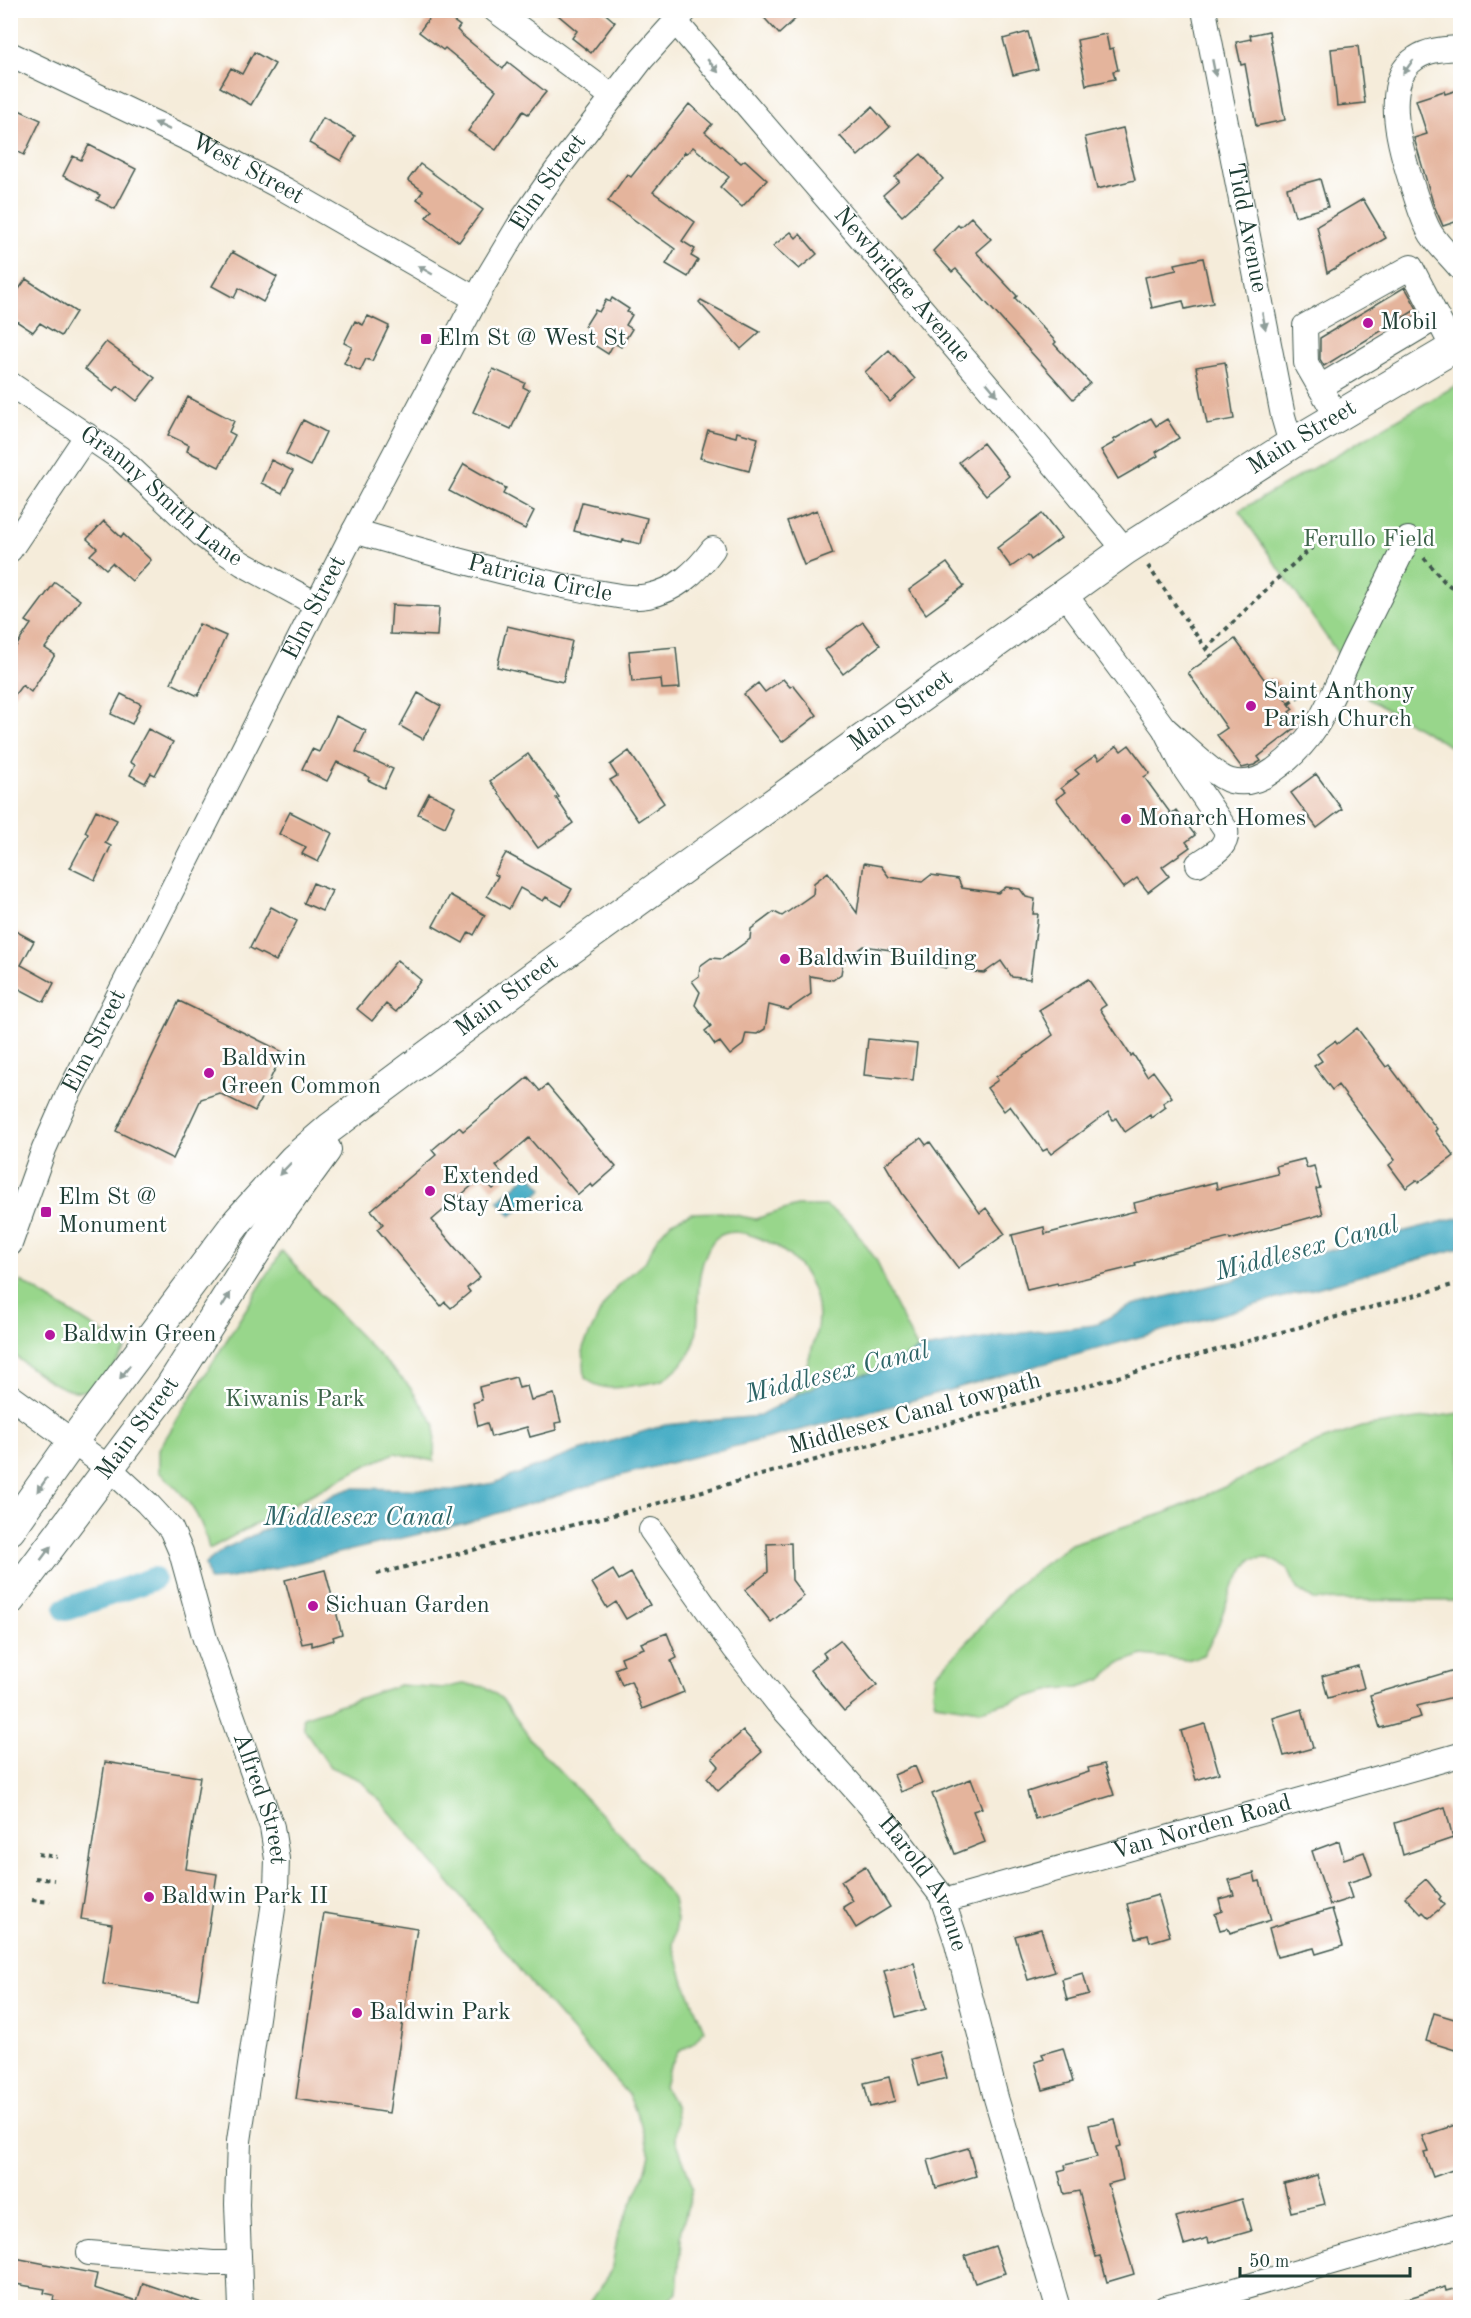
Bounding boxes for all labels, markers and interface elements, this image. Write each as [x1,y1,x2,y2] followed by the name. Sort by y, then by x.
[706,58,719,73] one-way arrow
[1210,59,1219,78] one-way arrow
[1402,59,1414,75] one-way arrow
[153,121,170,131] one-way arrow
[187,130,308,209] street label: West Street
[507,130,592,235] street label: Elm Street
[1222,161,1271,295] street label: Tidd Avenue
[828,203,974,368] street label: Newbridge Avenue
[416,265,433,275] one-way arrow
[1380,311,1437,335] place label: Mobil
[1260,312,1270,330] one-way arrow
[1361,316,1375,330] marker: Mobil
[438,327,626,351] place label: Elm St @ West St
[419,332,433,346] marker: Elm St @ West St
[985,381,998,397] one-way arrow
[1244,396,1361,480] street label: Main Street
[75,422,246,572] street label: Granny Smith Lane
[1303,528,1435,552] park label: Ferullo Field
[465,551,614,607] street label: Patricia Circle
[279,552,351,664] street label: Elm Street
[845,666,957,757] street label: Main Street
[1263,680,1415,732] place label: Saint Anthony Parish Church
[1244,699,1258,713] marker: Saint Anthony Parish Church
[1138,807,1306,831] place label: Monarch Homes
[1119,812,1133,826] marker: Monarch Homes
[797,947,977,971] place label: Baldwin Building
[451,950,563,1042] street label: Main Street
[778,952,792,966] marker: Baldwin Building
[59,986,131,1097] street label: Elm Street
[221,1047,381,1099] place label: Baldwin Green Common
[202,1066,216,1080] marker: Baldwin Green Common
[278,1162,292,1176] one-way arrow
[442,1165,583,1217] place label: Extended Stay America
[423,1184,437,1198] marker: Extended Stay America
[58,1186,167,1238] place label: Elm St @ Monument
[39,1205,53,1219] marker: Elm St @ Monument
[1211,1212,1402,1286] water label: Middlesex Canal
[220,1292,231,1308] one-way arrow
[62,1323,216,1347] place label: Baldwin Green
[43,1328,57,1342] marker: Baldwin Green
[741,1337,932,1409] water label: Middlesex Canal
[119,1364,131,1379] one-way arrow
[786,1369,1044,1459] street label: Middlesex Canal towpath
[92,1373,185,1485] street label: Main Street
[225,1388,365,1412] park label: Kiwanis Park
[36,1477,48,1493] one-way arrow
[263,1505,453,1531] water label: Middlesex Canal
[39,1546,51,1561] one-way arrow
[325,1594,490,1618] place label: Sichuan Garden
[306,1599,320,1613] marker: Sichuan Garden
[228,1730,289,1865] street label: Alfred Street
[1110,1791,1294,1865] street label: Van Norden Road
[873,1811,970,1954] street label: Harold Avenue
[161,1885,328,1909] place label: Baldwin Park II
[142,1890,156,1904] marker: Baldwin Park II
[369,2001,511,2025] place label: Baldwin Park
[350,2006,364,2020] marker: Baldwin Park
[1240,2240,1410,2278] scale bar
[1249,2253,1289,2271] text: 50 m

